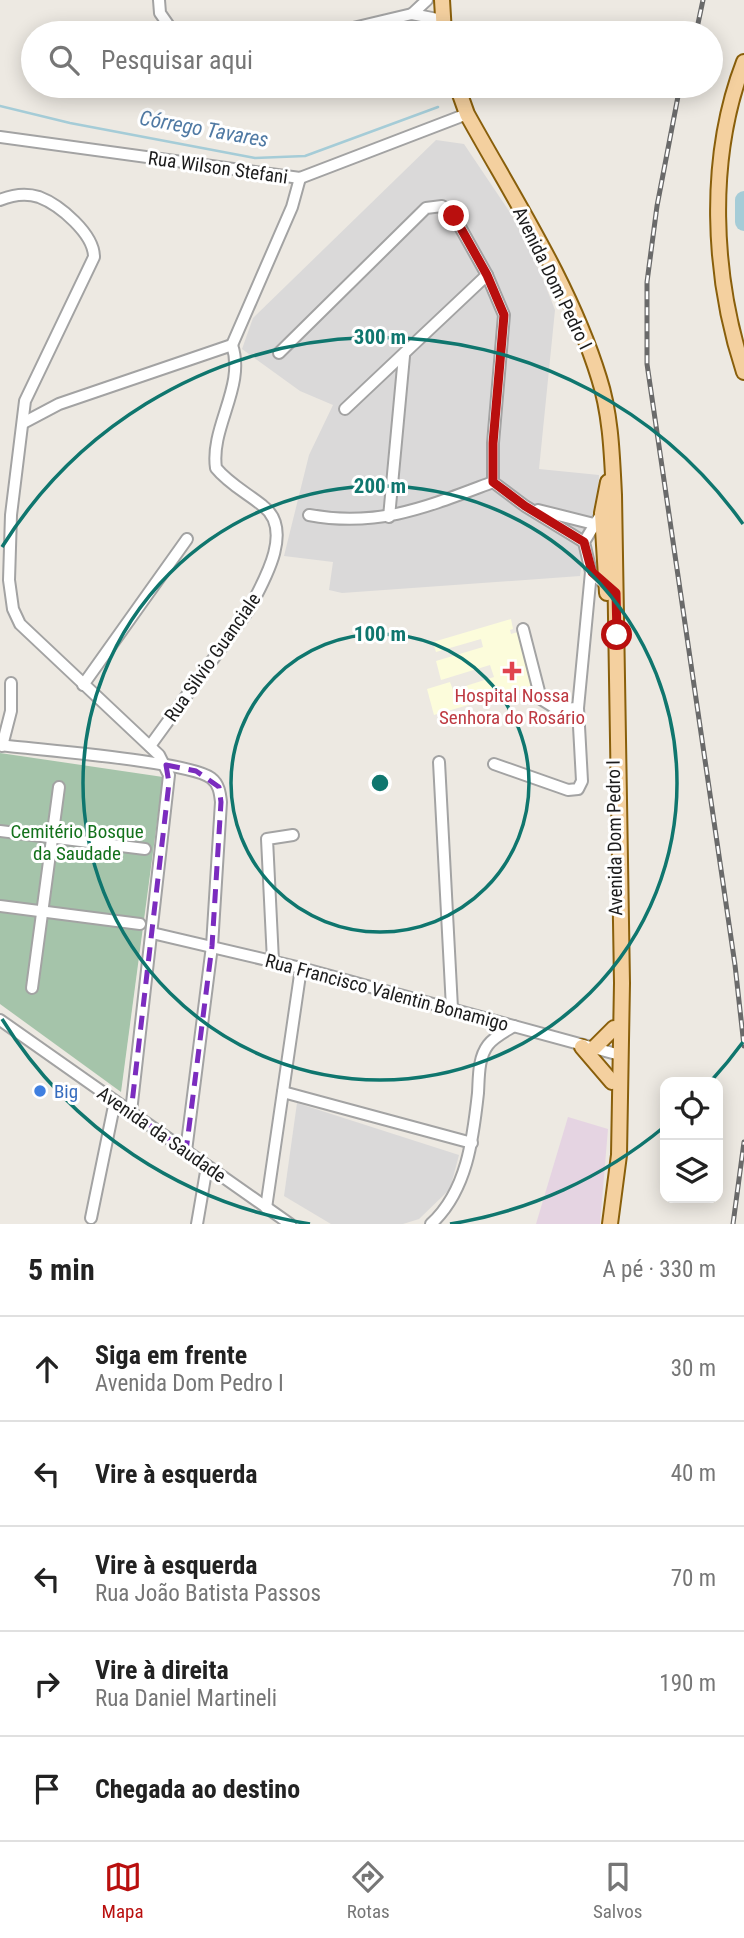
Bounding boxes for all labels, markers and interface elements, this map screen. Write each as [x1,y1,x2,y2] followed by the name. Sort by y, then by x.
[21,21,723,98] search box
[45,41,83,79] icon: search
[101,45,253,75] text: Pesquisar aqui
[138,106,270,152] water label: Córrego Tavares
[147,146,289,189] street label: Rua Wilson Stefani
[438,200,469,231] route end
[508,203,597,353] street label: Avenida Dom Pedro I
[354,325,406,349] text: 300 m
[354,474,406,498] text: 200 m
[159,588,265,726] street label: Rua Silvio Guanciale
[601,619,632,650] route start
[354,622,406,646] text: 100 m
[502,661,522,681] marker: Hospital Nossa Senhora do Rosário
[439,684,585,729] place label: Hospital Nossa Senhora do Rosário
[602,760,627,916] street label: Avenida Dom Pedro I
[368,771,392,795] centre of rings
[10,820,144,865] park label: Cemitério Bosque da Saudade
[263,949,511,1036] street label: Rua Francisco Valentin Bonamigo
[660,1077,723,1203] map controls
[660,1077,723,1140] button: locate
[54,1080,78,1103] place label: Big
[93,1081,231,1187] street label: Avenida da Saudade
[32,1083,48,1099] marker: Big
[660,1140,723,1203] button: layers
[28,1252,95,1287] text: 5 min
[603,1256,716,1283] text: A pé · 330 m
[95,1340,247,1370] text: Siga em frente
[28,1350,66,1388] icon: ahead
[671,1355,716,1382] text: 30 m
[95,1370,284,1397] text: Avenida Dom Pedro I
[28,1455,66,1493] icon: left
[95,1459,258,1489] text: Vire à esquerda
[671,1460,716,1487] text: 40 m
[95,1550,258,1580] text: Vire à esquerda
[28,1560,66,1598] icon: left
[671,1565,716,1592] text: 70 m
[95,1580,321,1607] text: Rua João Batista Passos
[95,1655,229,1685] text: Vire à direita
[28,1665,66,1703] icon: right
[659,1670,716,1697] text: 190 m
[95,1685,277,1712] text: Rua Daniel Martineli
[28,1770,66,1808] icon: arrive
[95,1774,300,1804] text: Chegada ao destino
[102,1858,144,1923] tab: Mapa
[347,1858,390,1923] tab: Rotas
[593,1858,642,1923] tab: Salvos

